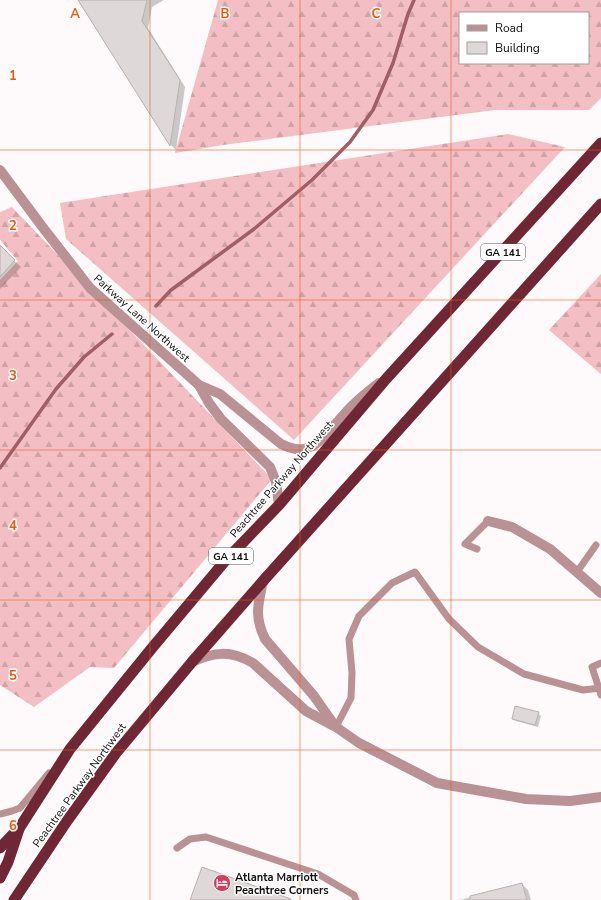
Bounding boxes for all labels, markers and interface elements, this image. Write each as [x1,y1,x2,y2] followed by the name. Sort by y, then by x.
[70,5,80,23] text: A
[221,5,230,23] text: B
[372,5,381,23] text: C
[459,12,589,64] legend
[495,20,523,36] text: Road
[495,40,540,56] text: Building
[9,67,17,85] text: 1
[9,217,17,235] text: 2
[481,244,525,260] road number: GA 141
[90,271,193,366] street label: Parkway Lane Northwest
[9,367,17,385] text: 3
[227,418,336,541] street label: Peachtree Parkway Northwest
[9,517,17,535] text: 4
[209,548,253,564] road number: GA 141
[9,667,17,685] text: 5
[29,720,130,850] street label: Peachtree Parkway Northwest
[9,817,17,835] text: 6
[235,870,329,898] place label: Atlanta Marriott Peachtree Corners
[212,873,232,893] hotel icon: Atlanta Marriott Peachtree Corners

